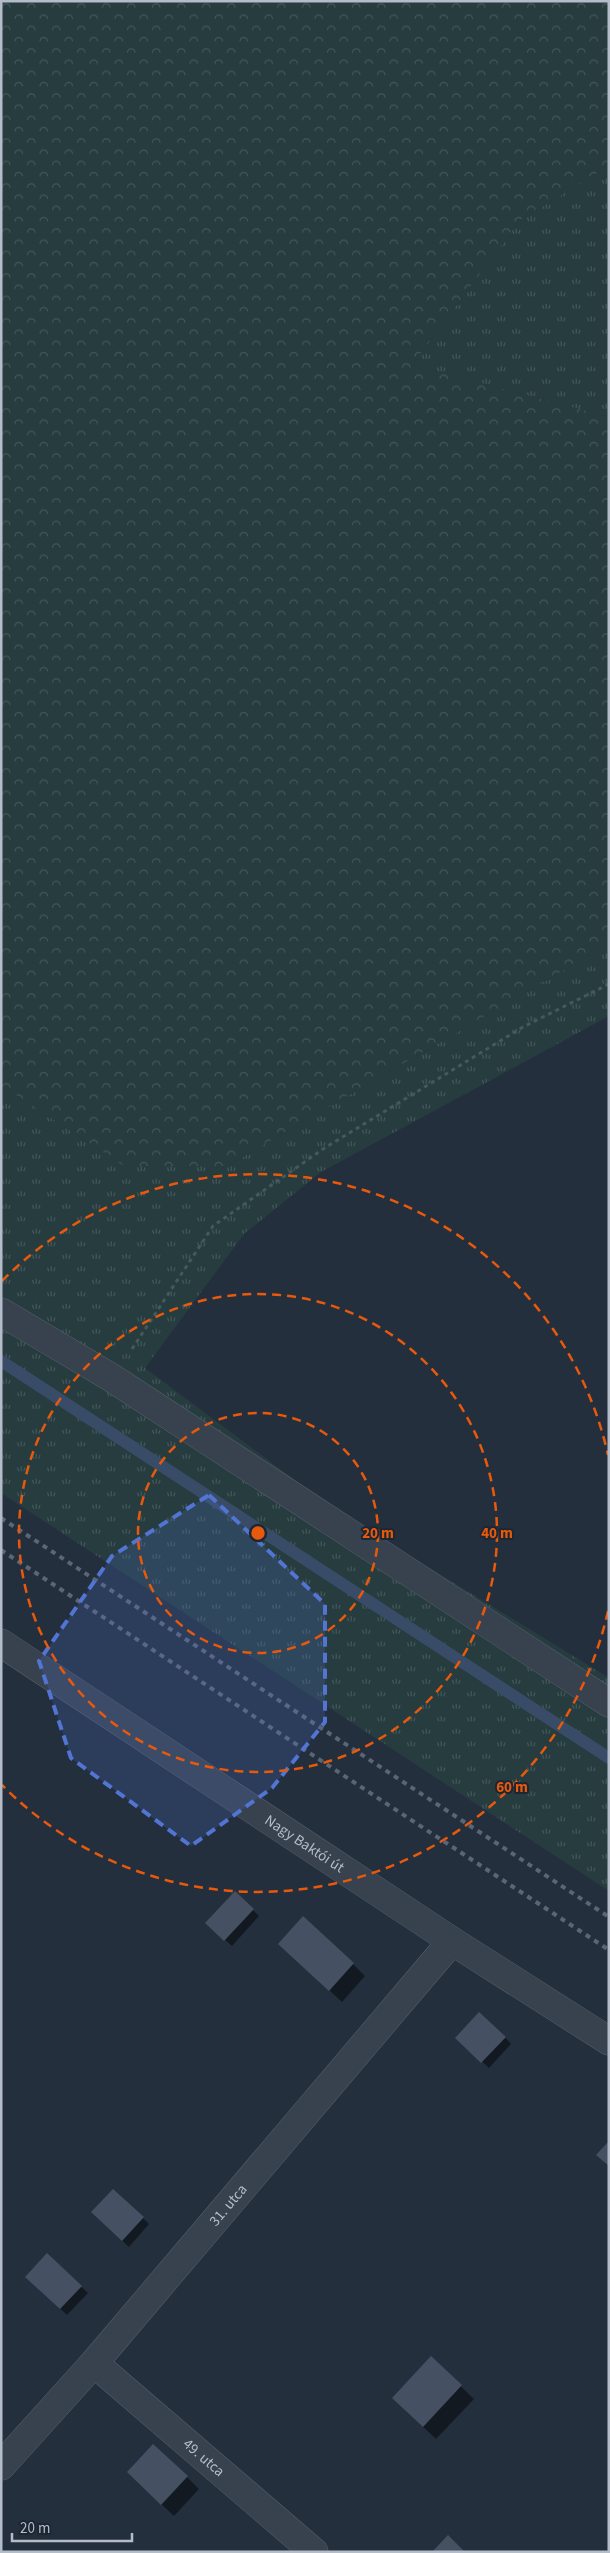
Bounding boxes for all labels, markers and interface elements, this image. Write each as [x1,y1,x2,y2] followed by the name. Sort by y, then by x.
[362,1523,394,1544] text: 20 m
[481,1523,513,1544] text: 40 m
[249,1524,267,1542] centre of rings
[496,1777,528,1798] text: 60 m
[261,1810,349,1878] street label: Nagy Baktói út
[204,2179,252,2230] street label: 31. utca
[179,2434,229,2481] street label: 49. utca
[12,2510,132,2542] scale bar
[20,2518,50,2539] text: 20 m

